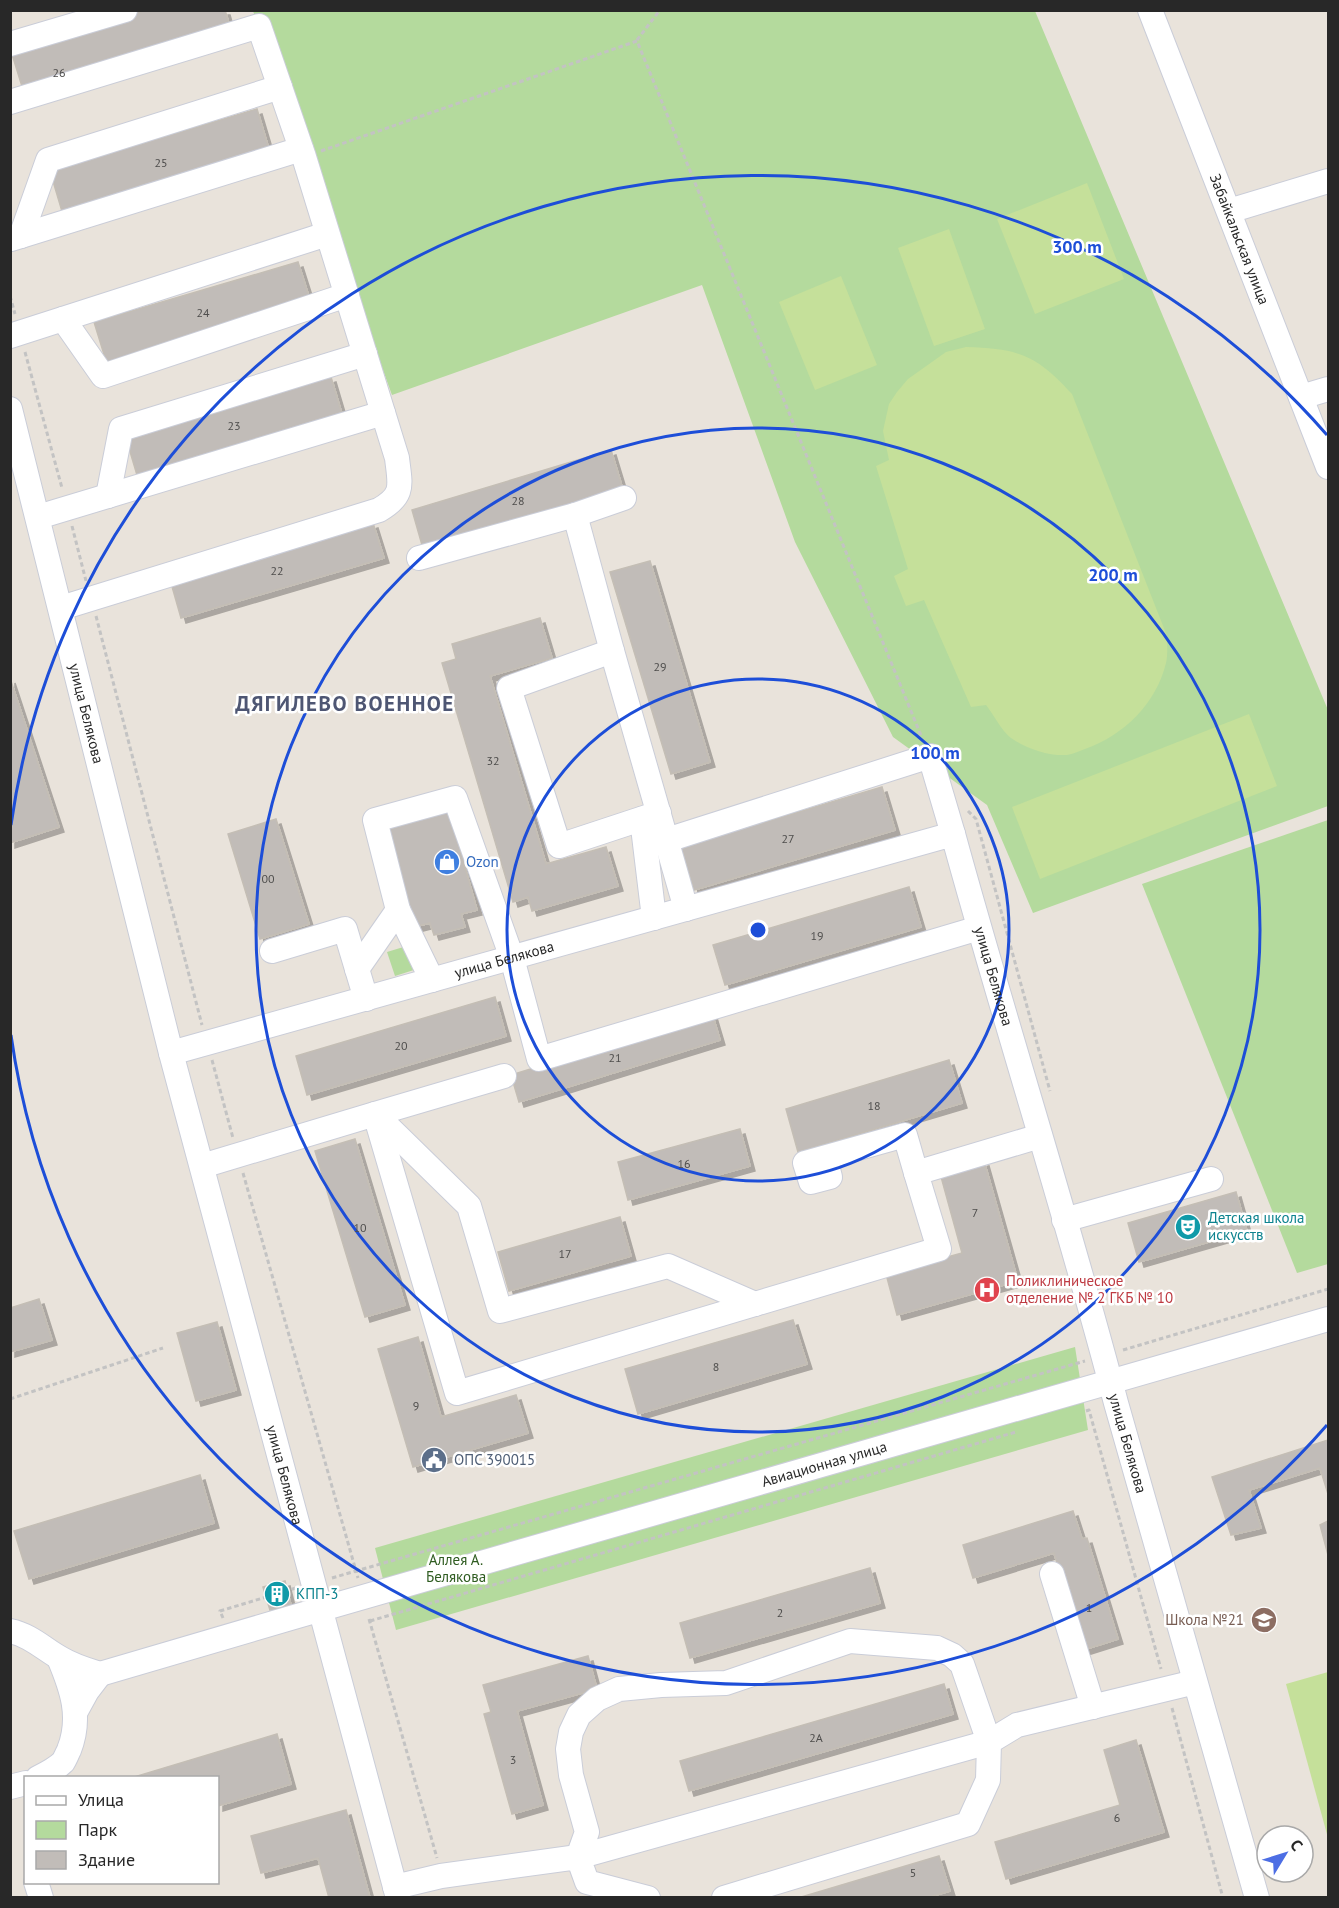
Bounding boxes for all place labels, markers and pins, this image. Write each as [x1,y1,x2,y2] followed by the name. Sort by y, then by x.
[432,847,462,877] shop icon: Ozon
[466,852,499,871] place label: Ozon
[748,920,768,940] centre of rings
[1208,1208,1305,1244] place label: Детская школа искусств
[1173,1212,1203,1242] theatre icon: Детская школа искусств
[1006,1271,1173,1307] place label: Поликлиническое отделение № 2 ГКБ № 10
[972,1275,1002,1305] hospital icon: Поликлиническое отделение № 2 ГКБ № 10
[419,1445,449,1475] public building icon: ОПС 390015
[454,1450,535,1469] place label: ОПС 390015
[262,1579,292,1609] building icon: КПП-3
[296,1584,339,1603] place label: КПП-3
[1249,1605,1279,1635] school or university icon: Школа №21
[1165,1610,1244,1629] place label: Школа №21

